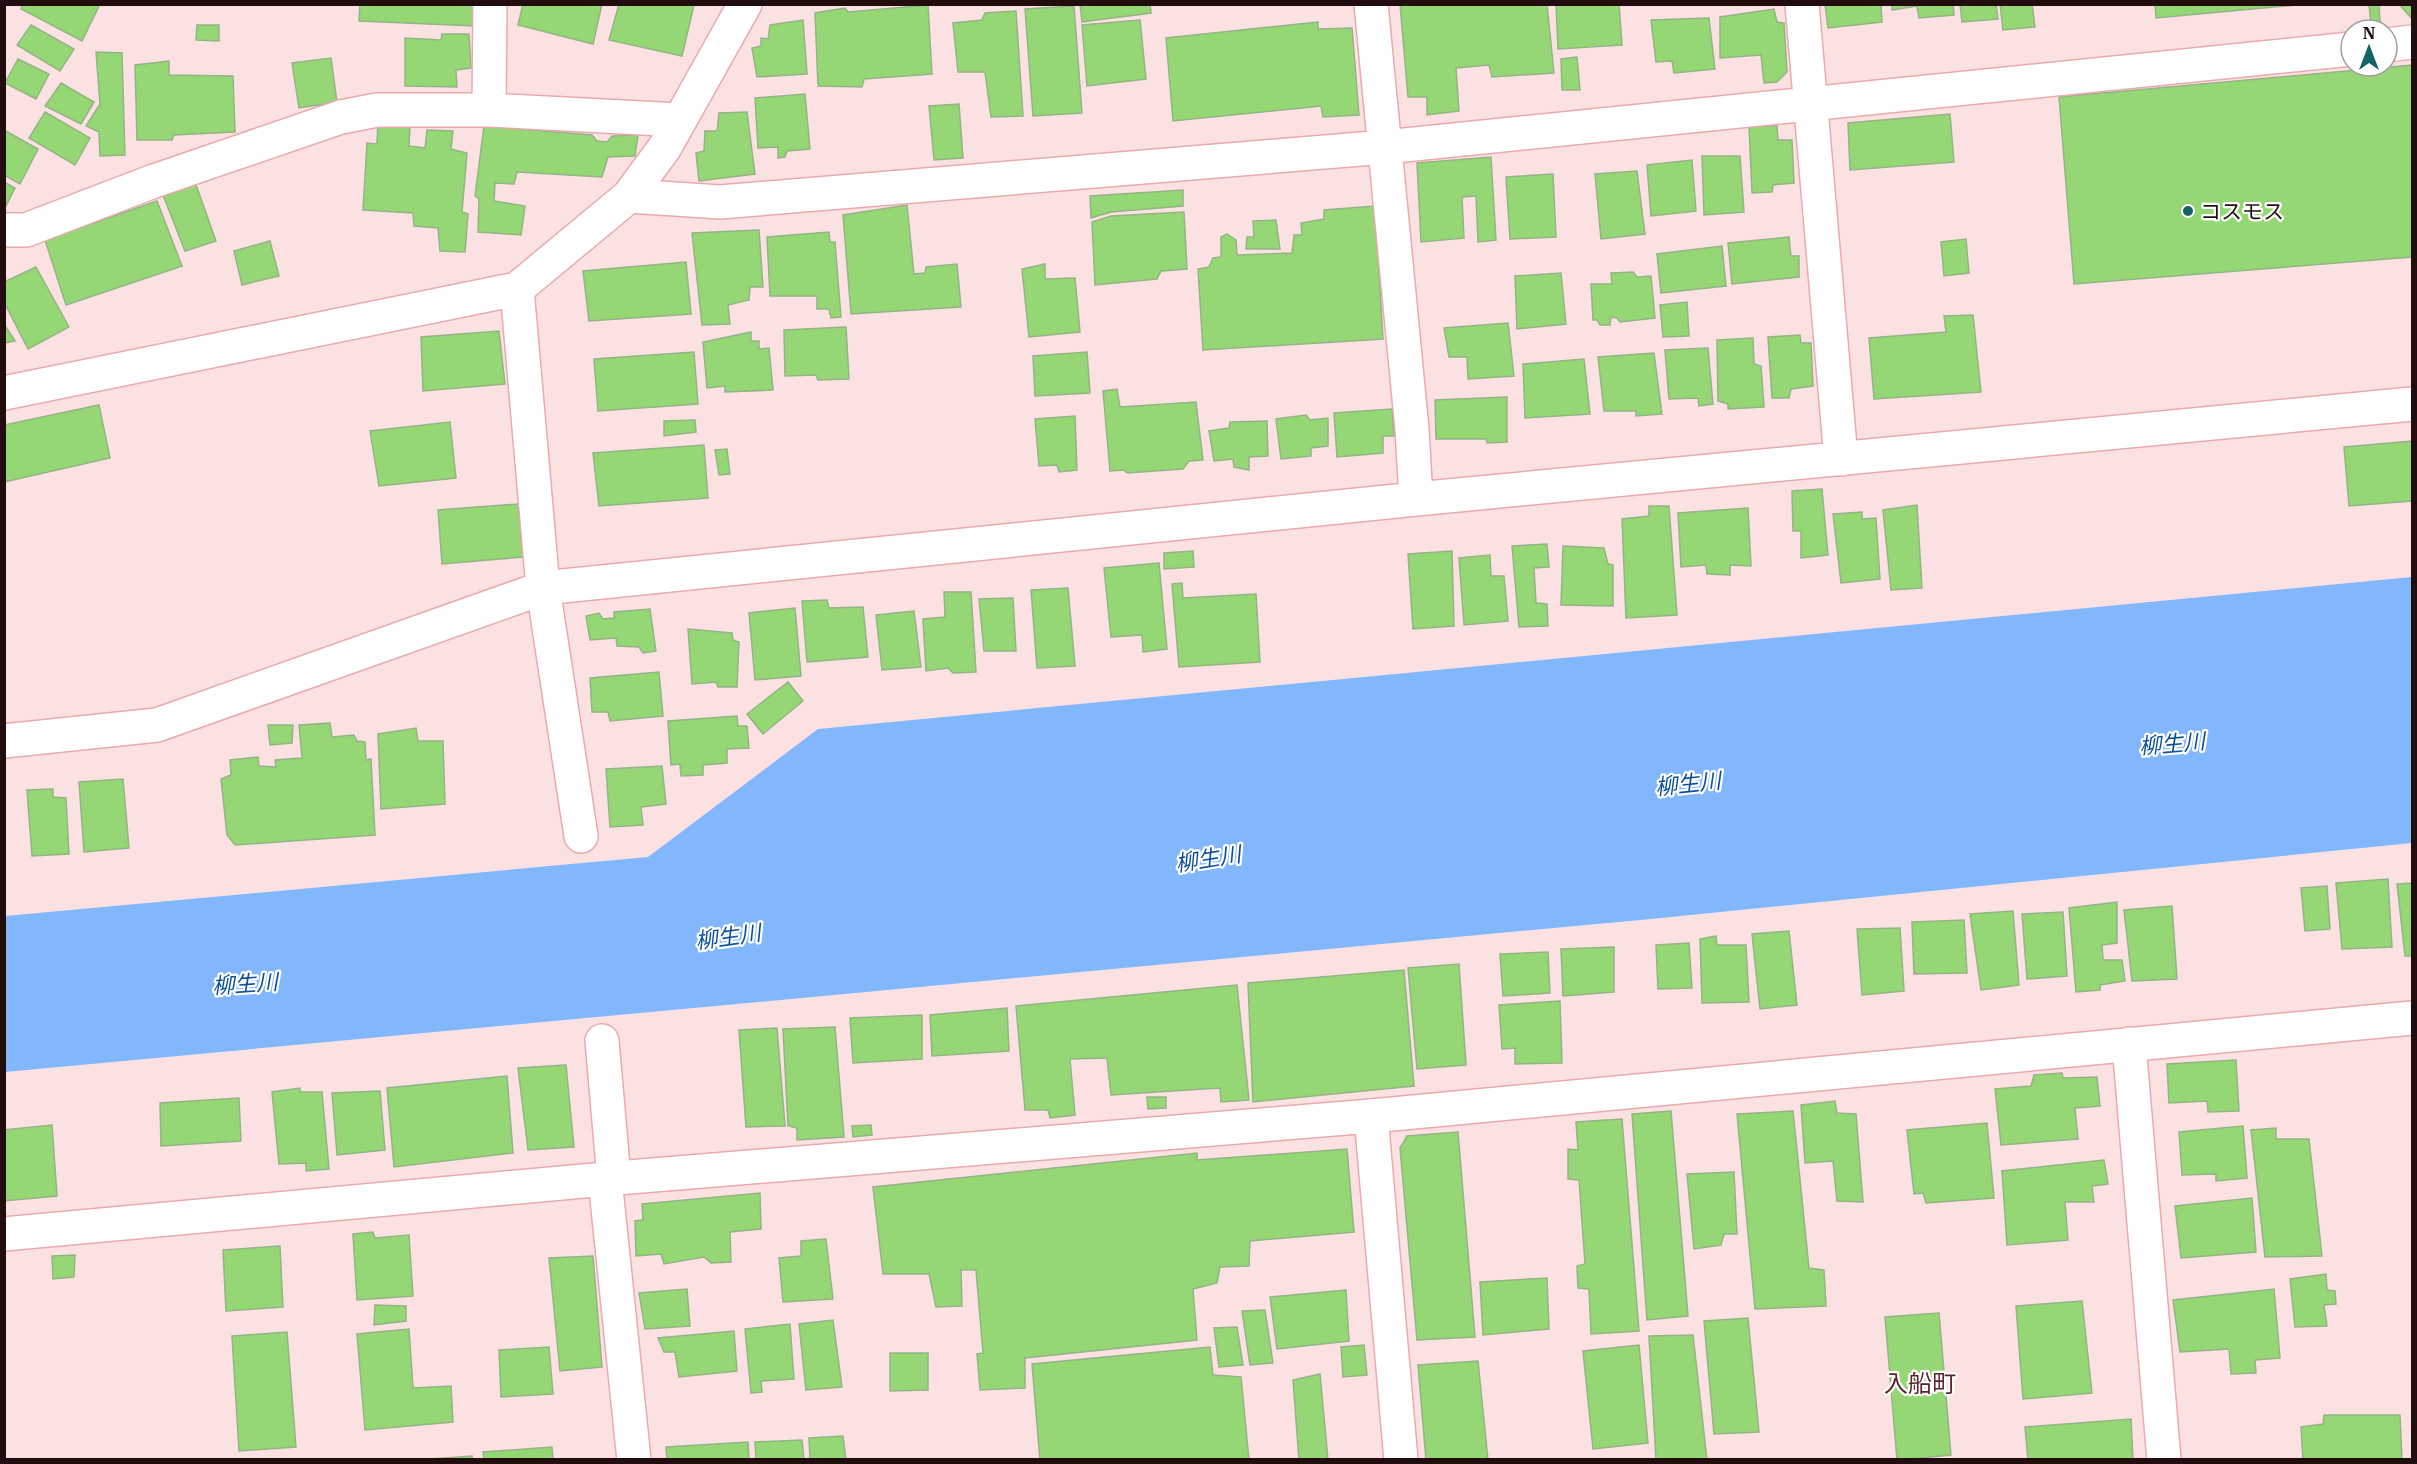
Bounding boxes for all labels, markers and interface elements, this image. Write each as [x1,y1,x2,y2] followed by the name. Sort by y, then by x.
[2339,18,2399,78] north arrow
[2363,23,2375,43] text: N
[2200,197,2284,225] place label: コスモス
[2181,204,2195,218] marker: コスモス
[2138,726,2208,760] water label: 柳生川
[1654,765,1724,801] water label: 柳生川
[1173,838,1245,877] water label: 柳生川
[693,917,765,955] water label: 柳生川
[211,966,281,1000] water label: 柳生川
[1884,1367,1956,1399] district label: 入船町

